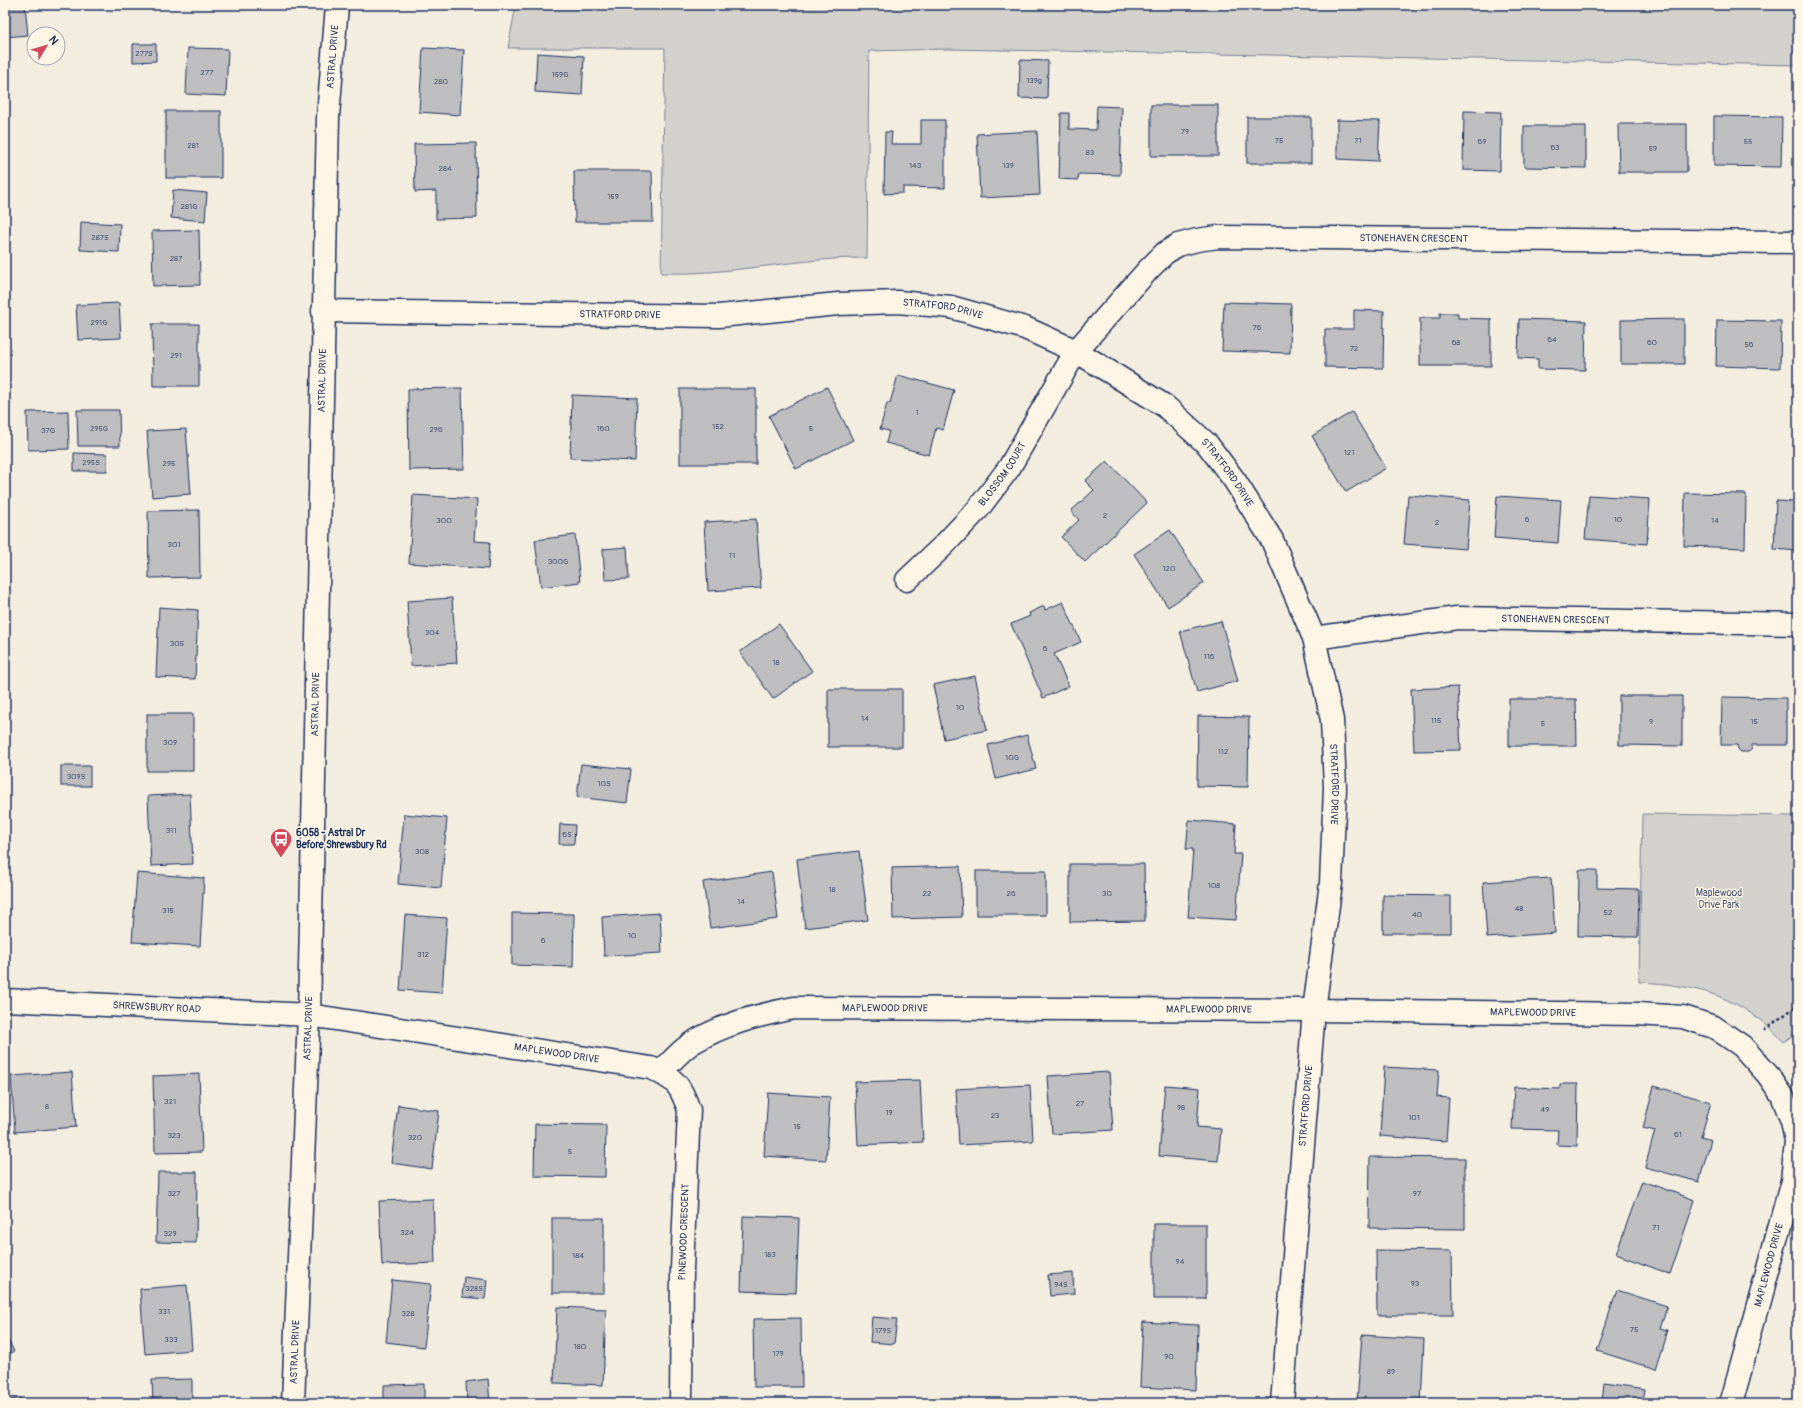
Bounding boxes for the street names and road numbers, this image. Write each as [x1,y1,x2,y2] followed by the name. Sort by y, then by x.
[324,24,341,89] street label: ASTRAL DRIVE
[1359,232,1469,245] street label: STONEHAVEN CRESCENT
[902,296,984,322] street label: STRATFORD DRIVE
[579,308,661,321] street label: STRATFORD DRIVE
[316,348,329,413] street label: ASTRAL DRIVE
[1199,436,1256,509] street label: STRATFORD DRIVE
[976,440,1029,509] street label: BLOSSOM COURT
[1501,613,1610,627] street label: STONEHAVEN CRESCENT
[309,672,322,737] street label: ASTRAL DRIVE
[1327,743,1341,825] street label: STRATFORD DRIVE
[301,996,315,1061] street label: ASTRAL DRIVE
[112,999,201,1016] street label: SHREWSBURY ROAD
[842,1002,928,1015] street label: MAPLEWOOD DRIVE
[1166,1003,1252,1016] street label: MAPLEWOOD DRIVE
[1490,1006,1576,1019] street label: MAPLEWOOD DRIVE
[513,1041,600,1066] street label: MAPLEWOOD DRIVE
[1296,1065,1316,1147] street label: STRATFORD DRIVE
[676,1183,692,1281] street label: PINEWOOD CRESCENT
[1752,1222,1786,1308] street label: MAPLEWOOD DRIVE
[288,1320,302,1384] street label: ASTRAL DRIVE

